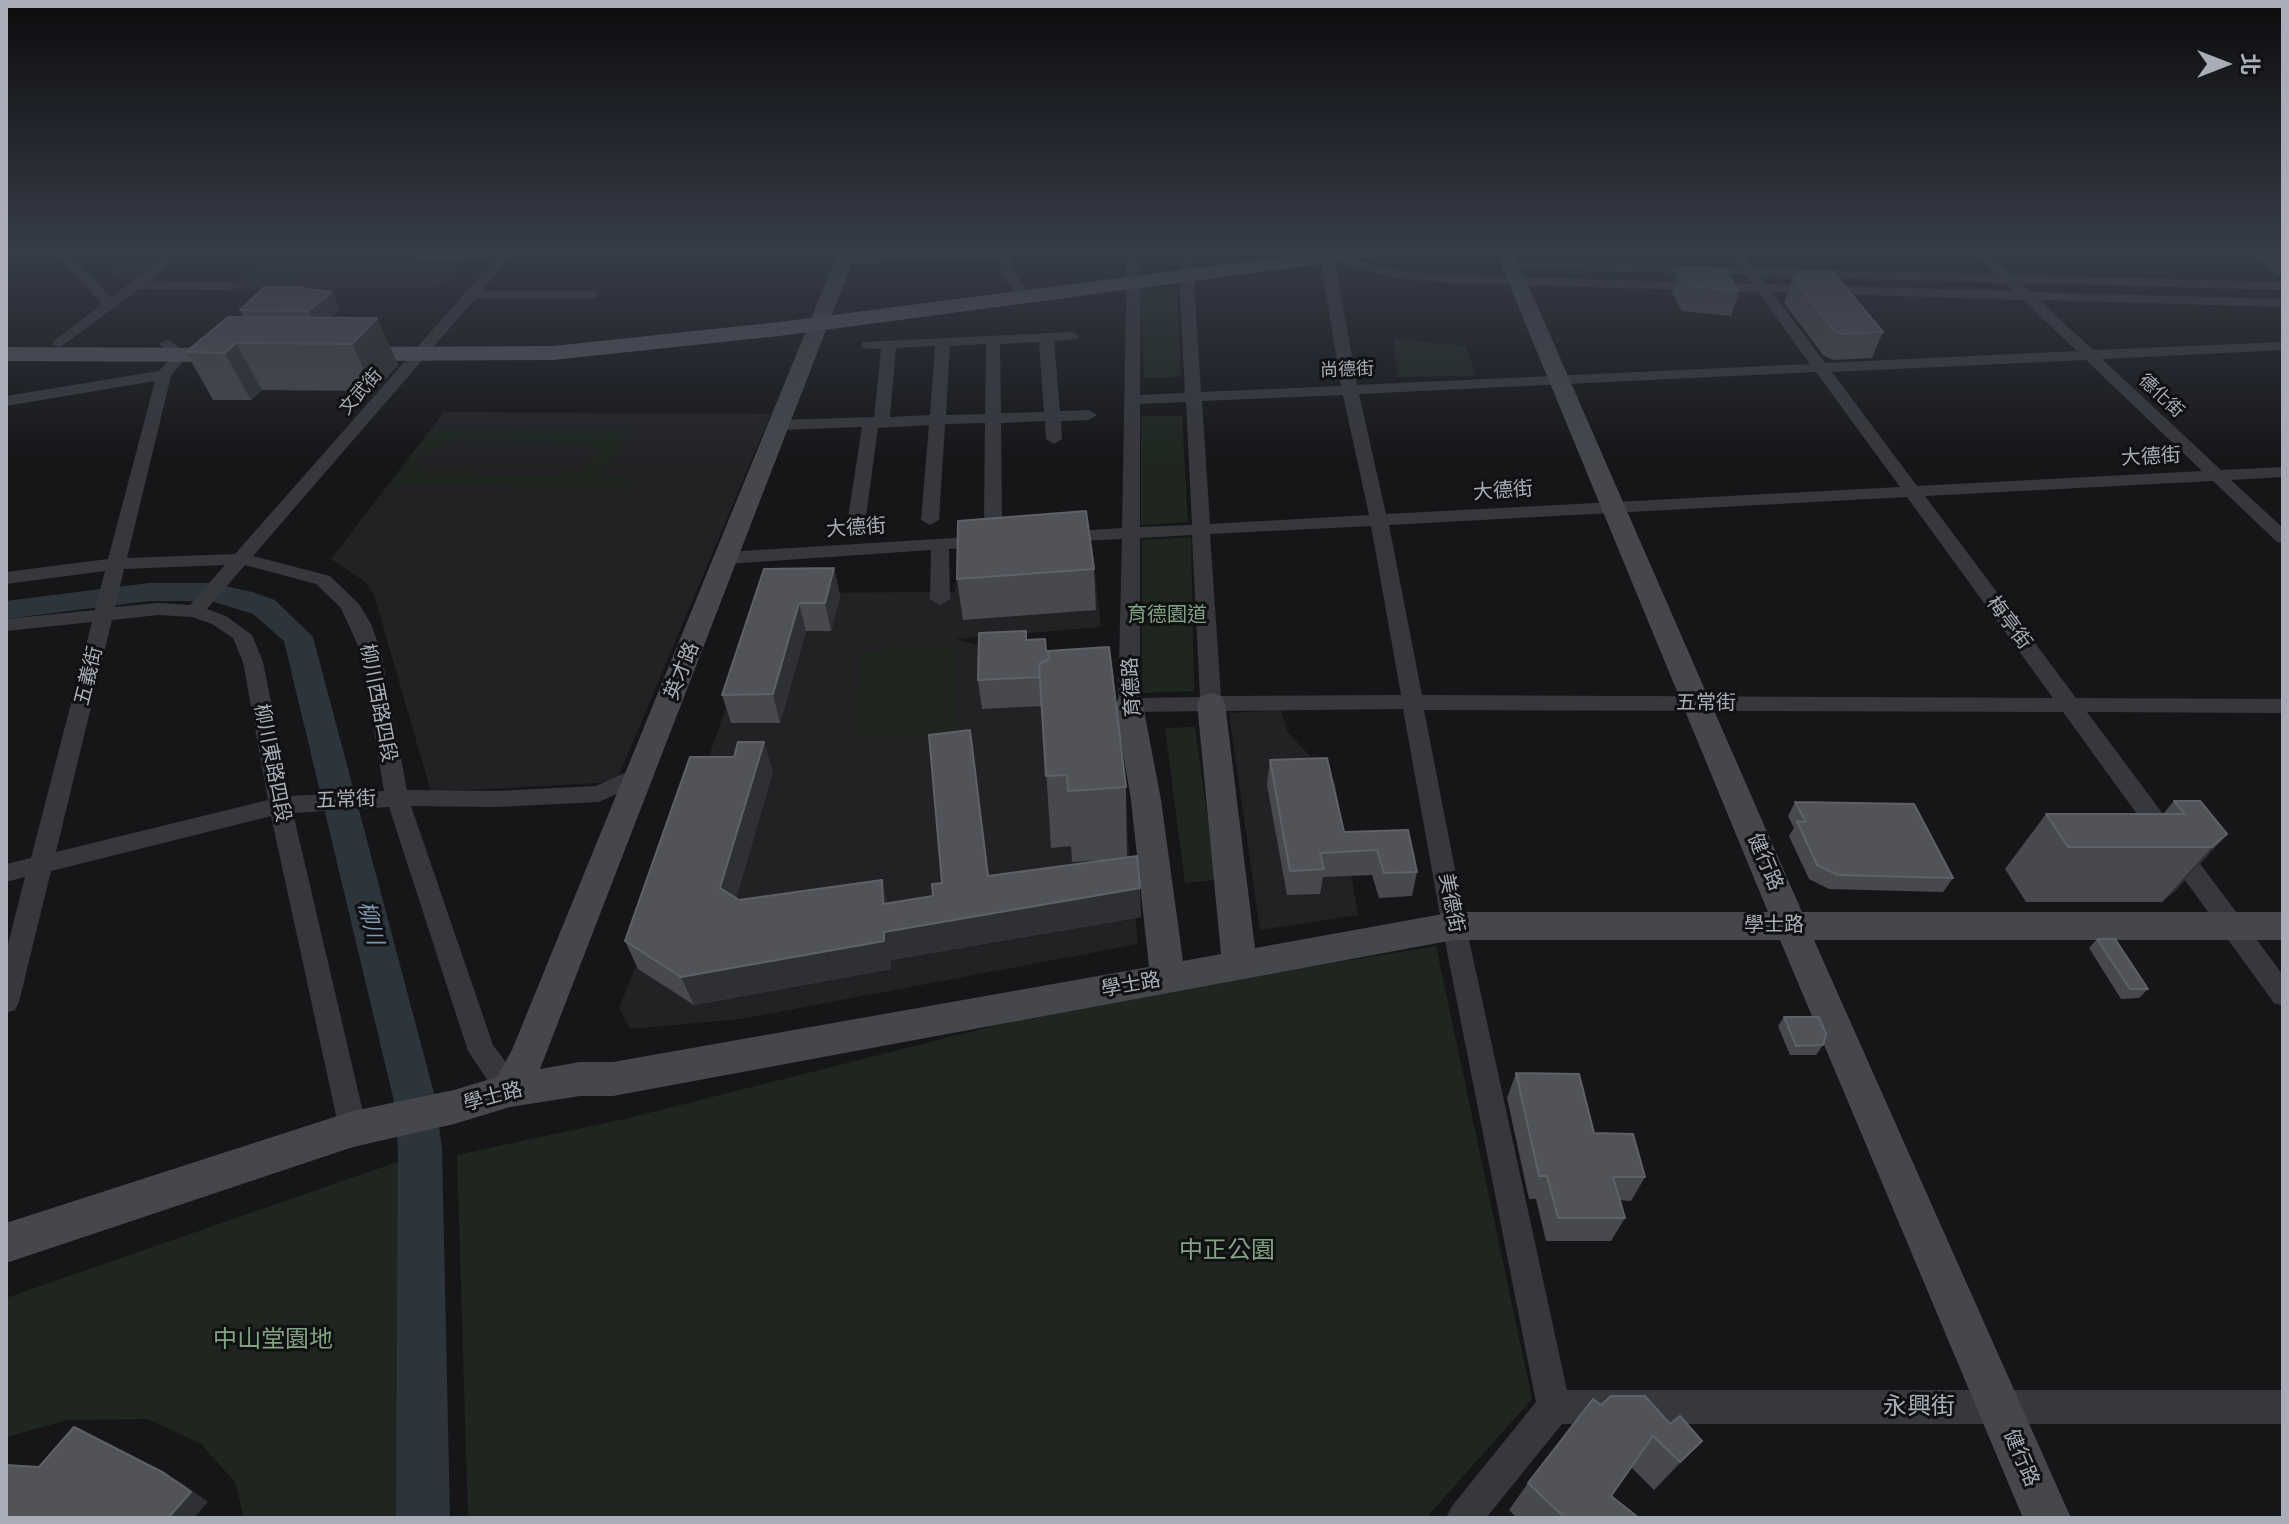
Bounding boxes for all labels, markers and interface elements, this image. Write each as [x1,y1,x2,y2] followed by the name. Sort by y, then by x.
[2185,24,2265,104] north arrow
[2236,53,2263,75] text: 北
[1320,358,1374,382] street label: 尚德街
[335,365,387,419] street label: 文武街
[2134,370,2188,422] street label: 德化街
[2120,443,2182,471] street label: 大德街
[1472,477,1534,505] street label: 大德街
[825,514,887,542] street label: 大德街
[1981,592,2037,654] street label: 梅亭街
[1127,603,1207,627] park label: 育德園道
[660,639,704,703] street label: 英才路
[355,642,401,764] street label: 柳川西路四段
[70,644,108,708] street label: 五義街
[1118,656,1146,718] street label: 育德路
[1676,691,1736,715] street label: 五常街
[249,702,295,824] street label: 柳川東路四段
[316,787,376,813] street label: 五常街
[1742,830,1788,894] street label: 健行路
[1433,871,1469,935] street label: 美德街
[352,898,388,948] water label: 柳川
[1744,913,1804,937] street label: 學士路
[1099,968,1163,1002] street label: 學士路
[461,1078,525,1116] street label: 學士路
[1179,1237,1275,1265] park label: 中正公園
[213,1326,333,1354] park label: 中山堂園地
[1883,1393,1955,1421] street label: 永興街
[1998,1426,2044,1490] street label: 健行路

